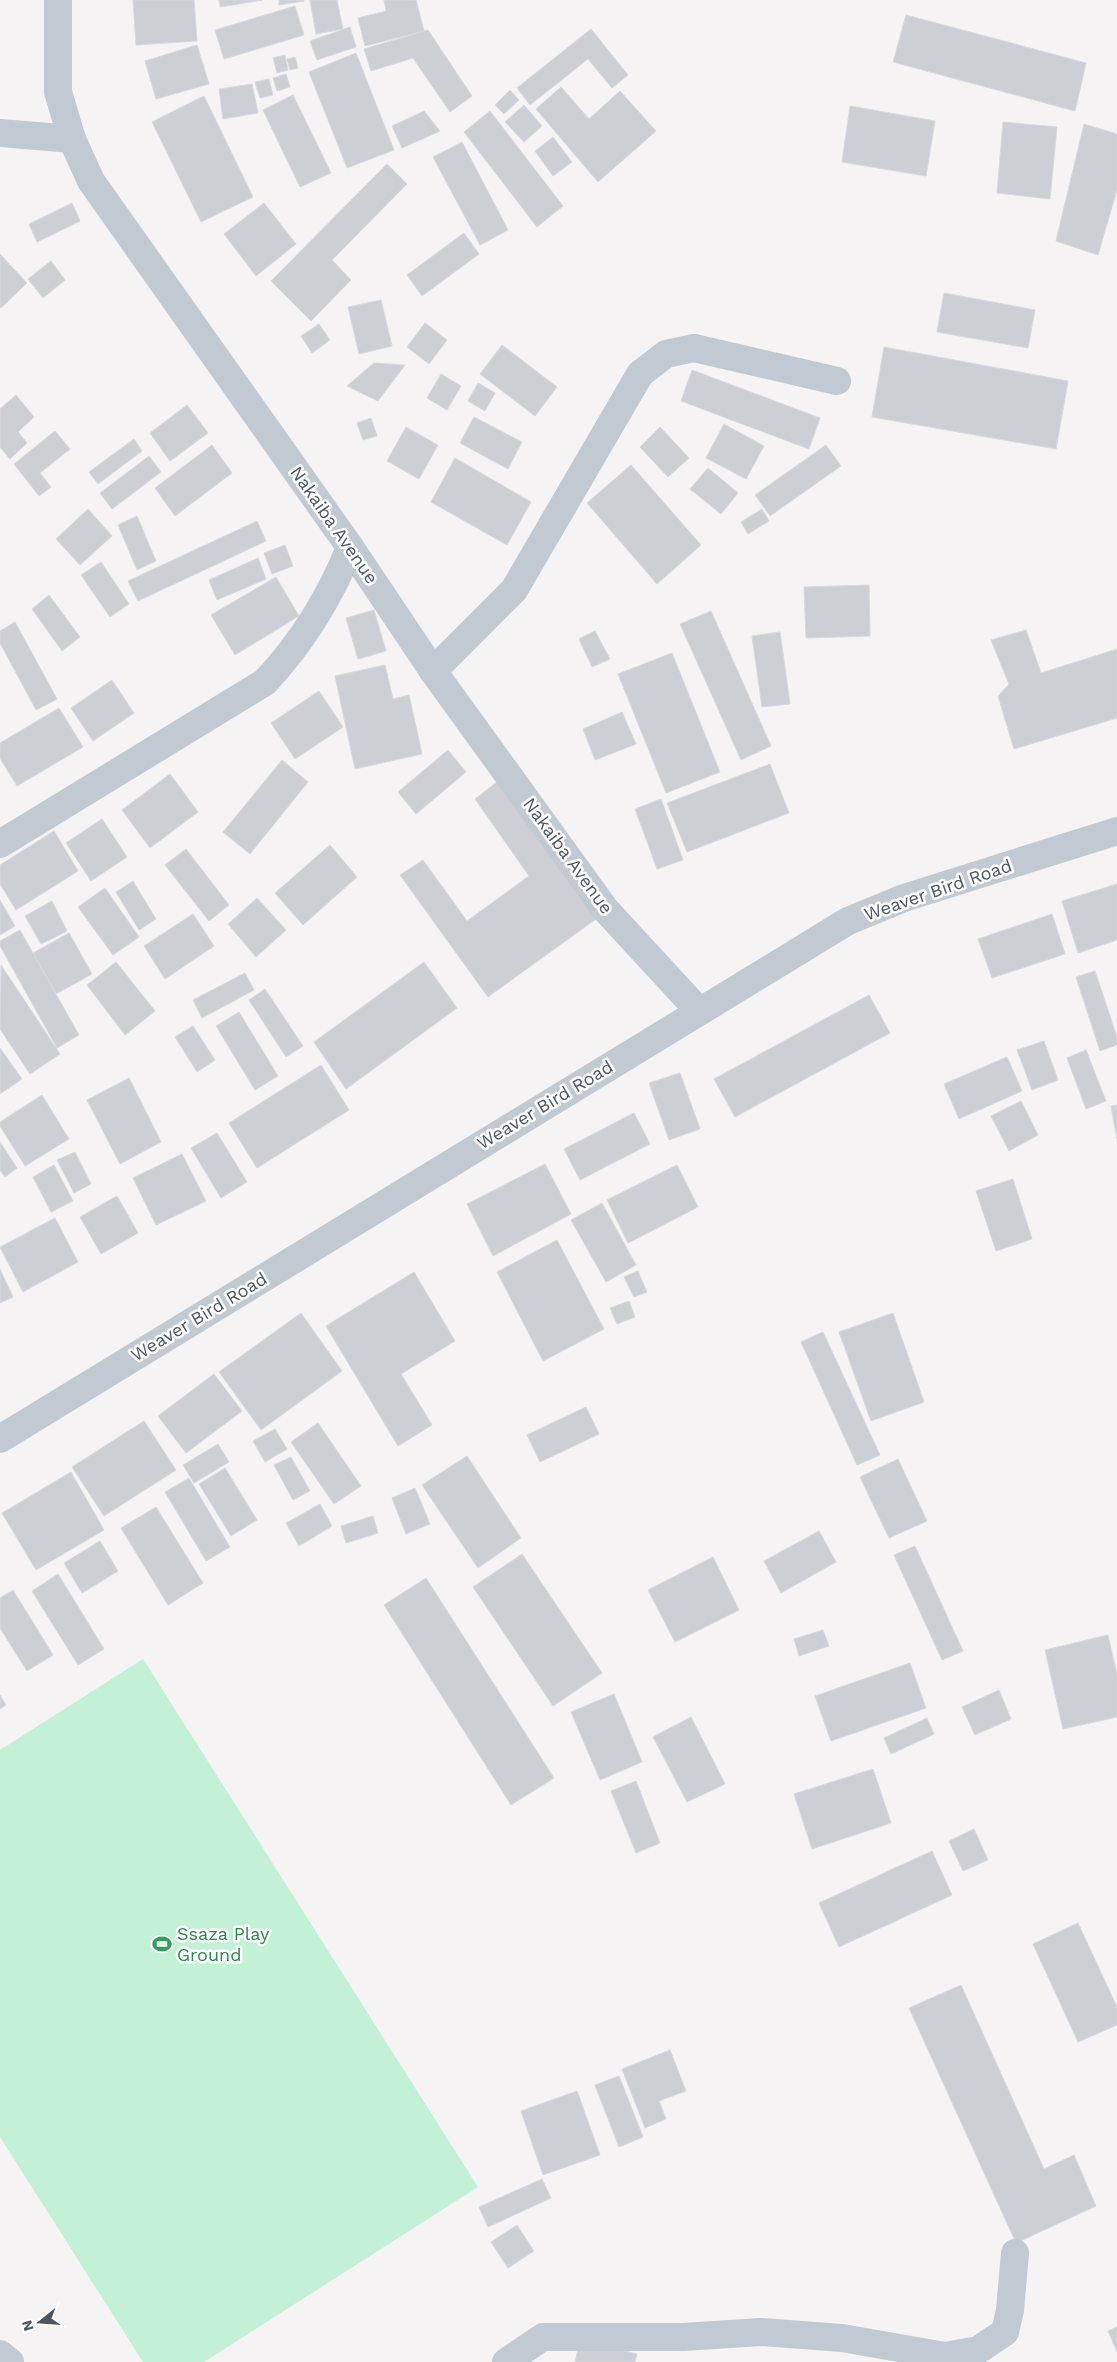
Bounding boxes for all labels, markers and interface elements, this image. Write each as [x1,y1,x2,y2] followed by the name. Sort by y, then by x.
[286,462,383,587] street label: Nakaiba Avenue
[519,794,618,918] street label: Nakaiba Avenue
[861,854,1014,925] street label: Weaver Bird Road
[473,1056,616,1153] street label: Weaver Bird Road
[127,1268,270,1365] street label: Weaver Bird Road
[177,1923,270,1965] place label: Ssaza Play Ground
[151,1933,173,1955] sports icon: Ssaza Play Ground
[15,2297,65,2347] north arrow
[18,2319,37,2333] text: N

